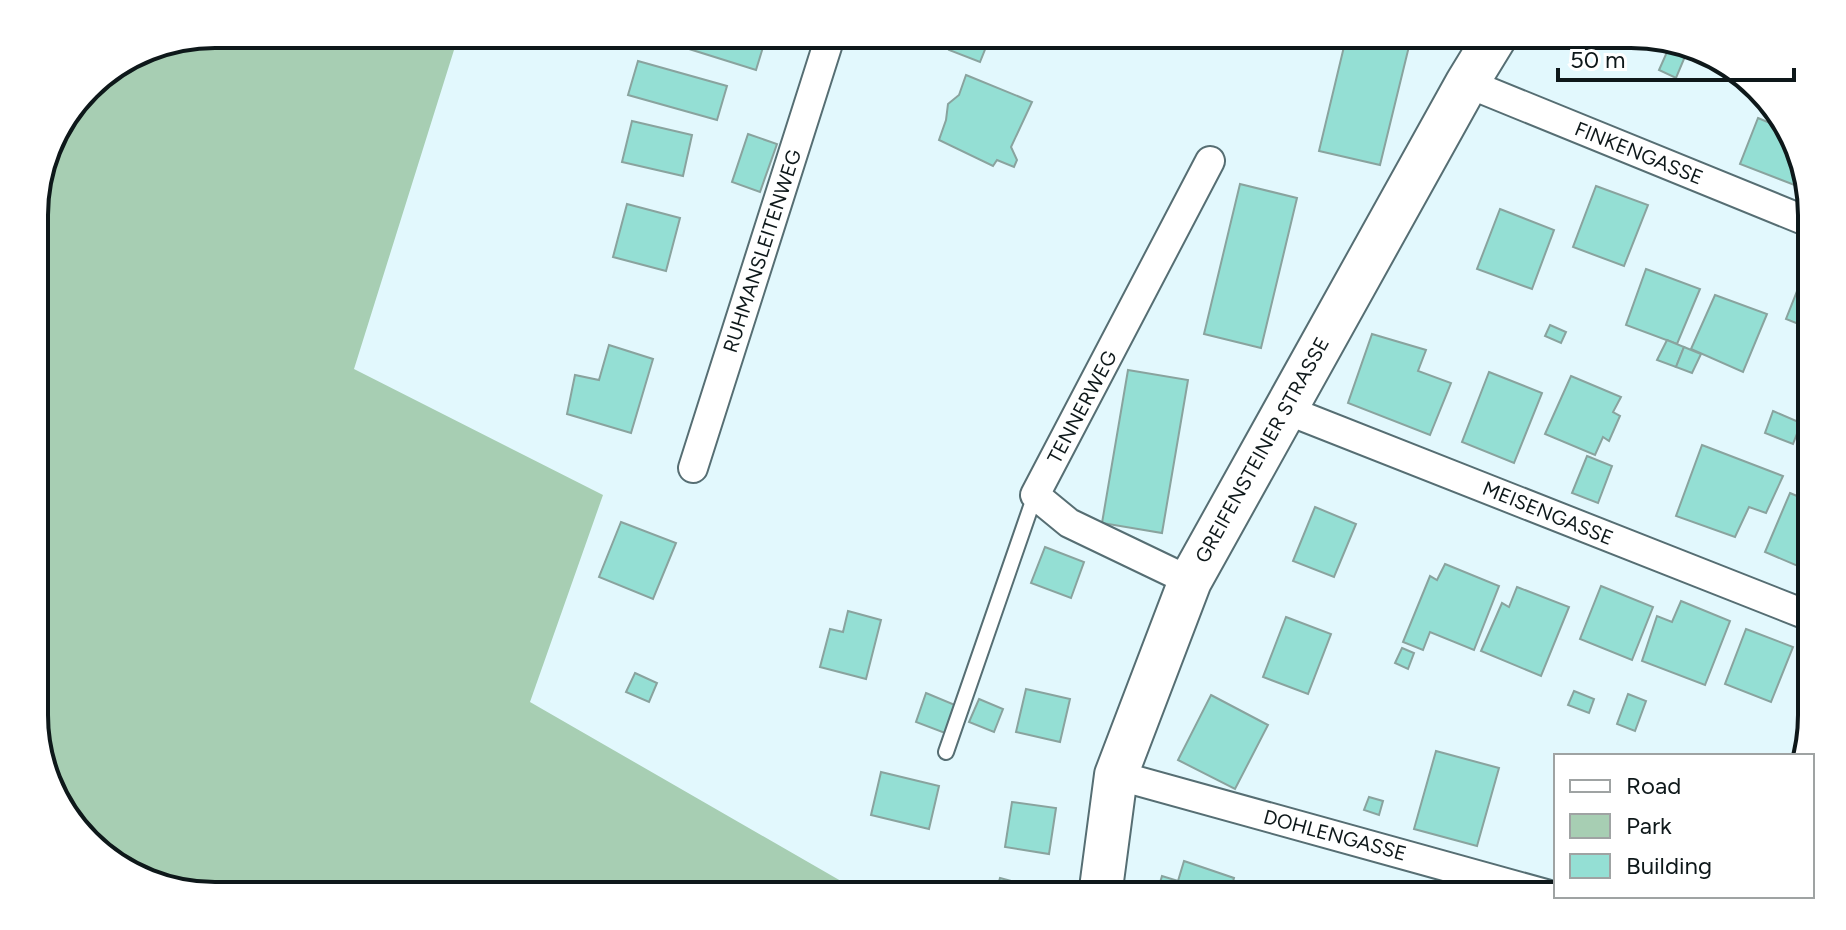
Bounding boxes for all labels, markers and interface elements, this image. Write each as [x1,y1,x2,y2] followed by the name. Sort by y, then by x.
[1558,32,1794,82] scale bar
[1570,45,1626,74] text: 50 m
[1571,116,1707,190] street label: FINKENGASSE
[718,146,806,356] street label: RUHMANSLEITENWEG
[1190,333,1334,567] street label: GREIFENSTEINER STRASSE
[1042,346,1122,468] street label: TENNERWEG
[1479,476,1617,550] street label: MEISENGASSE
[1554,754,1814,898] legend
[1626,771,1681,800] text: Road
[1261,804,1409,866] street label: DOHLENGASSE
[1626,811,1672,840] text: Park
[1626,851,1712,880] text: Building

